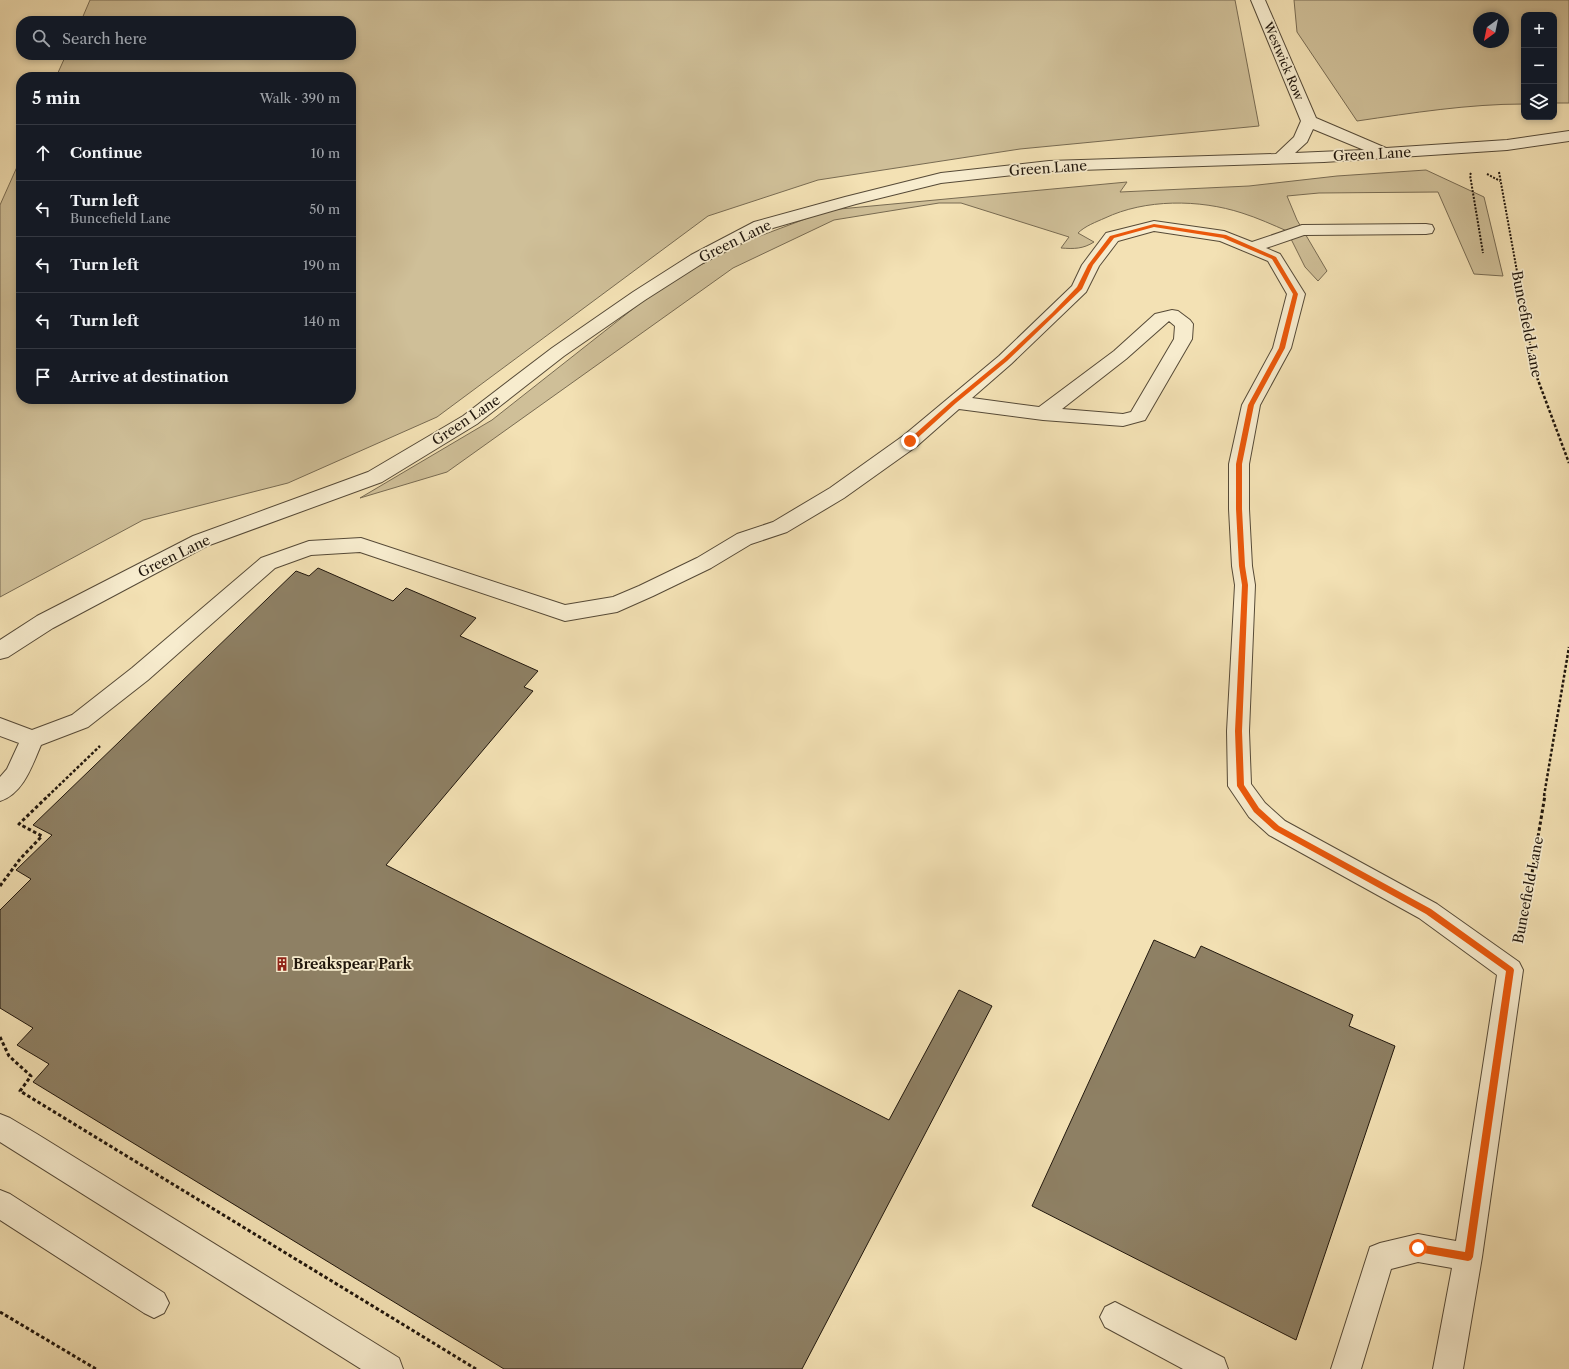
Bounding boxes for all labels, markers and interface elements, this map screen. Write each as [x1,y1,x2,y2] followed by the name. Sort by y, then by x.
[1473,12,1509,48] north arrow
[1521,12,1557,120] map controls
[1521,12,1557,48] button: +
[16,16,356,60] search box
[1260,19,1308,103] street label: Westwick Row
[30,27,52,49] icon: search
[62,29,147,48] text: Search here
[1521,48,1557,84] button: −
[1521,84,1557,120] button: layers
[32,88,80,108] text: 5 min
[260,90,340,106] text: Walk · 390 m
[32,142,54,164] icon: ahead
[70,143,142,162] text: Continue
[1332,143,1412,165] street label: Green Lane
[311,145,340,161] text: 10 m
[1008,156,1088,180] street label: Green Lane
[70,191,139,210] text: Turn left
[32,198,54,220] icon: left
[309,201,340,217] text: 50 m
[70,210,171,226] text: Buncefield Lane
[696,216,774,266] street label: Green Lane
[32,254,54,276] icon: left
[70,255,139,274] text: Turn left
[303,257,340,273] text: 190 m
[1508,269,1546,379] street label: Buncefield Lane
[32,310,54,332] icon: left
[70,311,139,330] text: Turn left
[303,313,340,329] text: 140 m
[32,366,54,388] icon: arrive
[70,367,229,386] text: Arrive at destination
[428,391,504,449] street label: Green Lane
[901,432,919,450] route end
[135,531,213,581] street label: Green Lane
[1509,835,1547,945] street label: Buncefield Lane
[293,955,413,973] place label: Breakspear Park
[274,956,290,972] building icon: Breakspear Park
[1409,1239,1427,1257] route start

